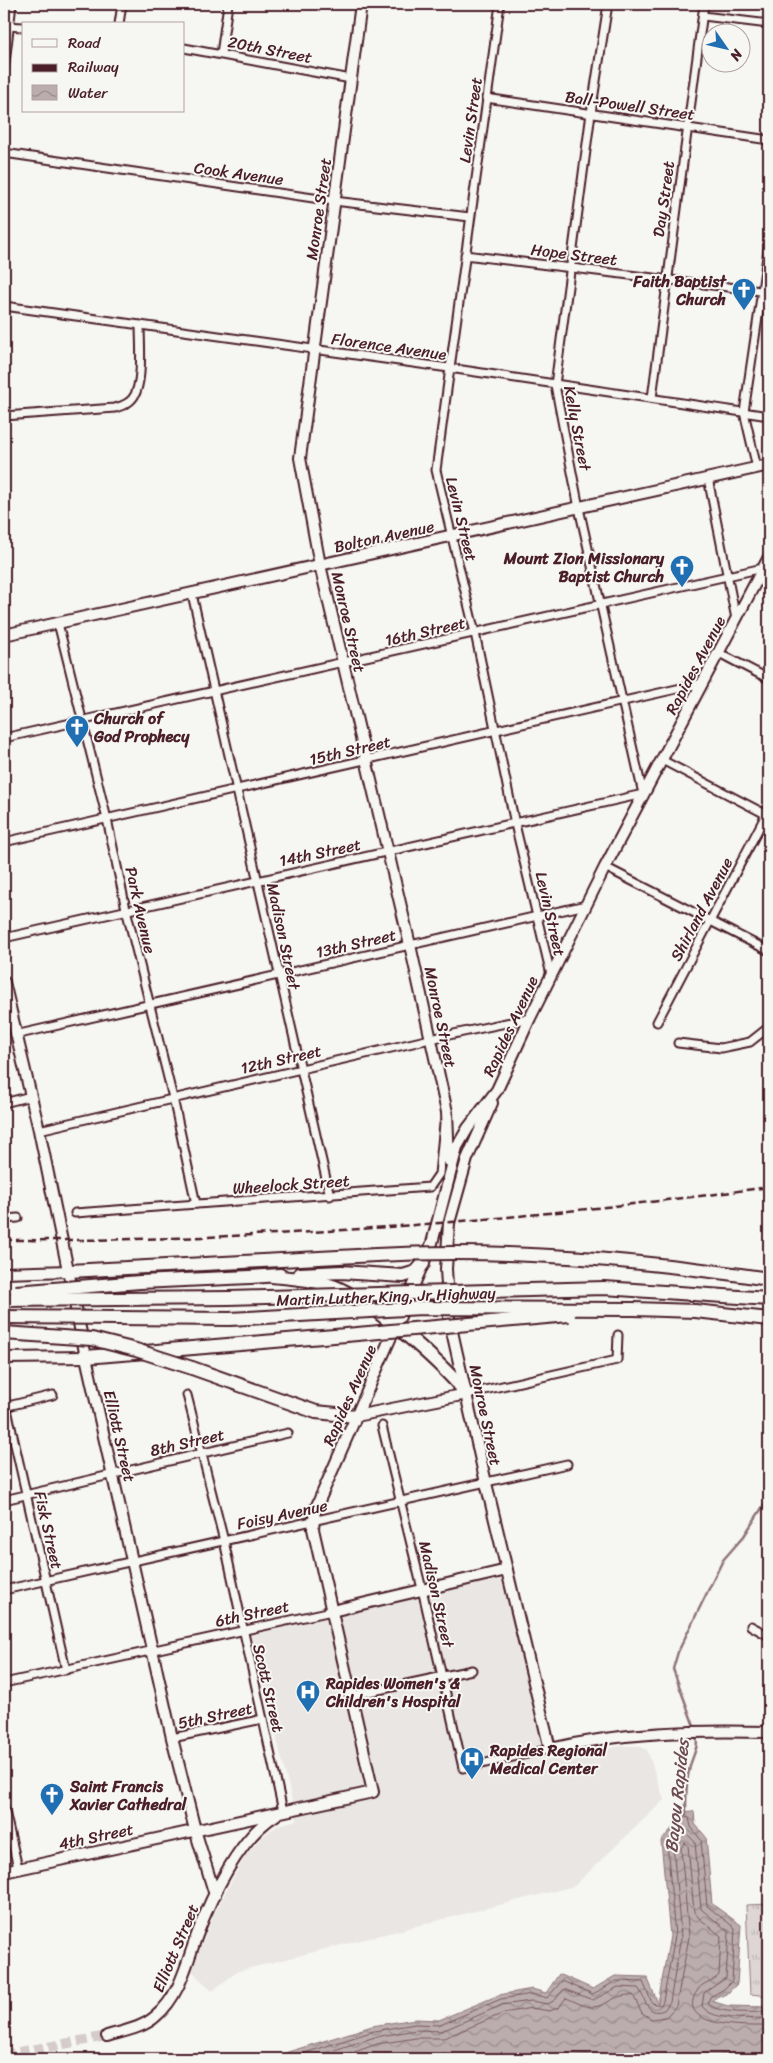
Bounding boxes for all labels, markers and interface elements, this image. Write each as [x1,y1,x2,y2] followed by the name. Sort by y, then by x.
[22,22,185,112] legend
[700,22,750,72] north arrow
[225,27,315,72] street label: 20th Street
[68,30,101,56] text: Road
[723,43,750,66] text: N
[68,54,119,80] text: Railway
[450,75,491,165] street label: Levin Street
[68,80,108,106] text: Water
[563,82,697,129] street label: Ball-Powell Street
[192,153,286,194] street label: Cook Avenue
[297,156,340,262] street label: Monroe Street
[644,159,683,239] street label: Day Street
[529,235,619,274] street label: Hope Street
[632,267,728,314] place label: Faith Baptist Church
[731,277,757,311] church icon: Faith Baptist Church
[330,324,449,369] street label: Florence Avenue
[555,383,600,474] street label: Kelly Street
[437,474,486,564] street label: Levin Street
[331,512,437,561] street label: Bolton Avenue
[503,544,665,591] place label: Mount Zion Missionary Baptist Church
[669,554,695,588] church icon: Mount Zion Missionary Baptist Church
[323,569,374,675] street label: Monroe Street
[382,608,468,655] street label: 16th Street
[657,610,734,720] street label: Rapides Avenue
[93,704,190,751] place label: Church of God Prophecy
[64,714,90,748] church icon: Church of God Prophecy
[307,727,394,774] street label: 15th Street
[277,830,364,875] street label: 14th Street
[662,852,741,967] street label: Shirland Avenue
[116,864,165,957] street label: Park Avenue
[527,869,574,959] street label: Levin Street
[258,880,309,993] street label: Madison Street
[313,920,399,967] street label: 13th Street
[416,964,465,1070] street label: Monroe Street
[474,971,547,1082] street label: Rapides Avenue
[238,1036,324,1083] street label: 12th Street
[231,1166,351,1203] street label: Wheelock Street
[276,1278,497,1315] street label: Martin Luther King, Jr Highway
[314,1339,385,1451] street label: Rapides Avenue
[461,1362,510,1468] street label: Monroe Street
[95,1387,144,1485] street label: Elliott Street
[147,1420,227,1465] street label: 8th Street
[25,1488,72,1572] street label: Fisk Street
[234,1491,330,1538] street label: Foisy Avenue
[410,1538,463,1651] street label: Madison Street
[212,1591,292,1635] street label: 6th Street
[244,1641,293,1735] street label: Scott Street
[325,1669,462,1716] place label: Rapides Women's & Children's Hospital
[295,1679,321,1713] hospital icon: Rapides Women's & Children's Hospital
[175,1693,255,1738] street label: 5th Street
[655,1735,699,1854] water label: Bayou Rapides
[489,1736,608,1783] place label: Rapides Regional Medical Center
[459,1746,485,1780] hospital icon: Rapides Regional Medical Center
[69,1772,188,1819] place label: Saint Francis Xavier Cathedral
[39,1782,65,1816] church icon: Saint Francis Xavier Cathedral
[56,1814,136,1859] street label: 4th Street
[144,1899,207,1997] street label: Elliott Street

